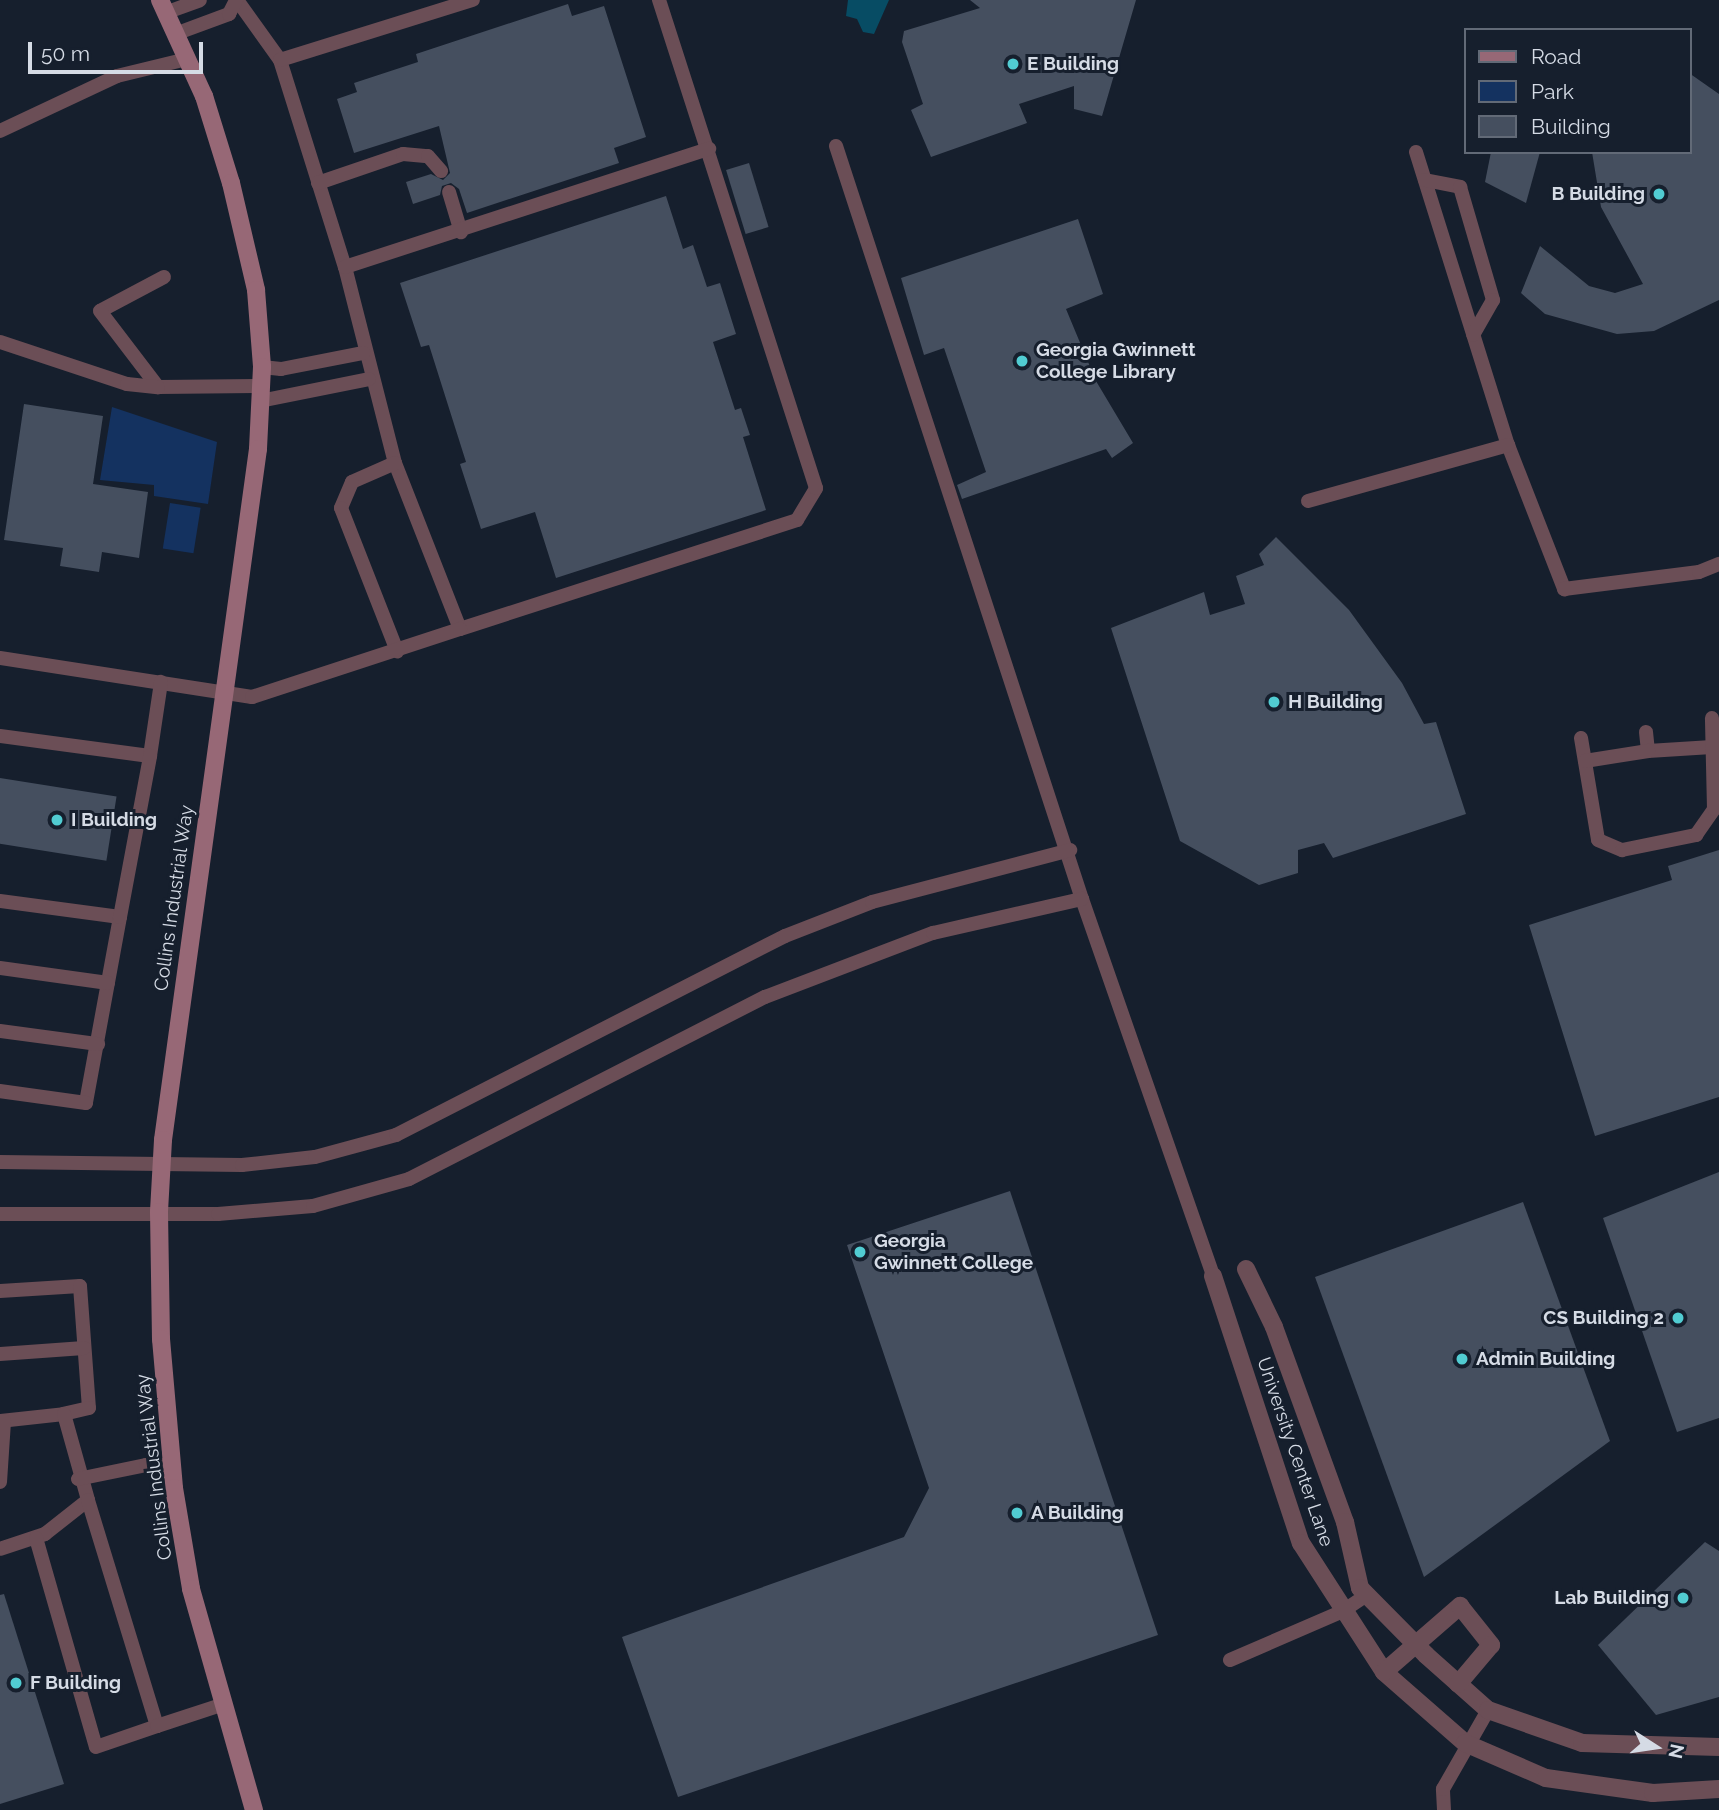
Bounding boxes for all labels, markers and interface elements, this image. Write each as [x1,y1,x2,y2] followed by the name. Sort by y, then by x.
[32,28,206,72] scale bar
[1464,28,1691,154] legend
[41,41,90,66] text: 50 m
[1531,44,1581,69] text: Road
[1027,53,1119,75] place label: E Building
[1005,56,1021,72] marker: E Building
[1531,79,1574,104] text: Park
[1531,114,1611,139] text: Building
[1551,183,1645,205] place label: B Building
[1651,186,1667,202] marker: B Building
[1036,339,1195,383] place label: Georgia Gwinnett College Library
[1014,353,1030,369] marker: Georgia Gwinnett College Library
[1288,691,1383,713] place label: H Building
[1266,694,1282,710] marker: H Building
[150,803,198,993] street label: Collins Industrial Way
[71,809,157,831] place label: I Building
[49,812,65,828] marker: I Building
[874,1230,1033,1274] place label: Georgia Gwinnett College
[852,1244,868,1260] marker: Georgia Gwinnett College
[1543,1307,1664,1329] place label: CS Building 2
[1670,1310,1686,1326] marker: CS Building 2
[1476,1348,1615,1370] place label: Admin Building
[1454,1351,1470,1367] marker: Admin Building
[1252,1354,1338,1550] street label: University Center Lane
[131,1372,177,1562] street label: Collins Industrial Way
[1031,1502,1124,1524] place label: A Building
[1009,1505,1025,1521] marker: A Building
[1554,1587,1669,1609] place label: Lab Building
[1675,1590,1691,1606] marker: Lab Building
[30,1672,122,1694] place label: F Building
[8,1675,24,1691] marker: F Building
[1621,1712,1691,1782] north arrow
[1664,1742,1689,1761] text: N

